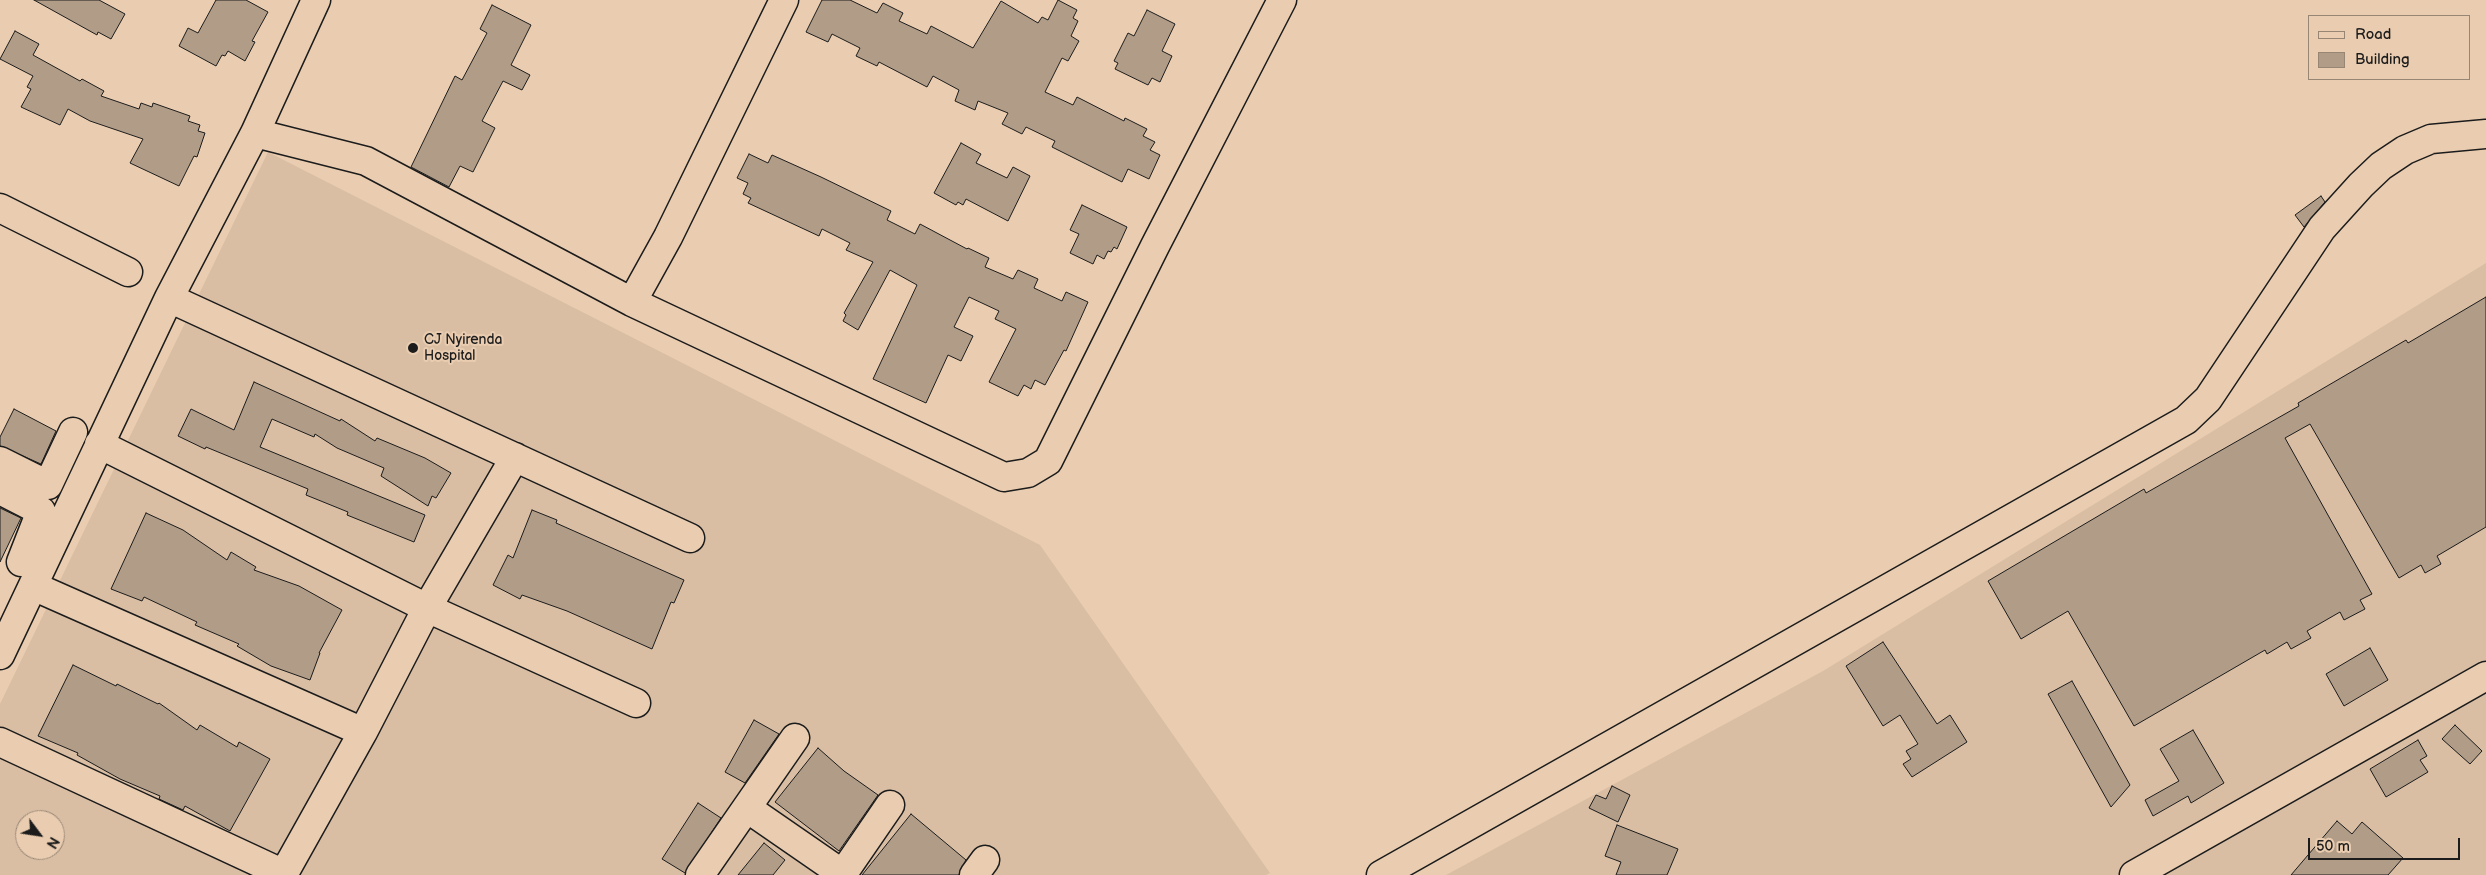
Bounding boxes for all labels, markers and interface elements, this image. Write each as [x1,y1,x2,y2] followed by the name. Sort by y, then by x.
[2308,15,2471,80] legend
[2355,25,2391,44] text: Road
[2355,50,2410,69] text: Building
[424,332,502,364] place label: CJ Nyirenda Hospital
[406,341,420,355] marker: CJ Nyirenda Hospital
[15,810,65,860] north arrow
[2311,828,2464,860] scale bar
[42,834,62,851] text: N
[2316,837,2350,856] text: 50 m

